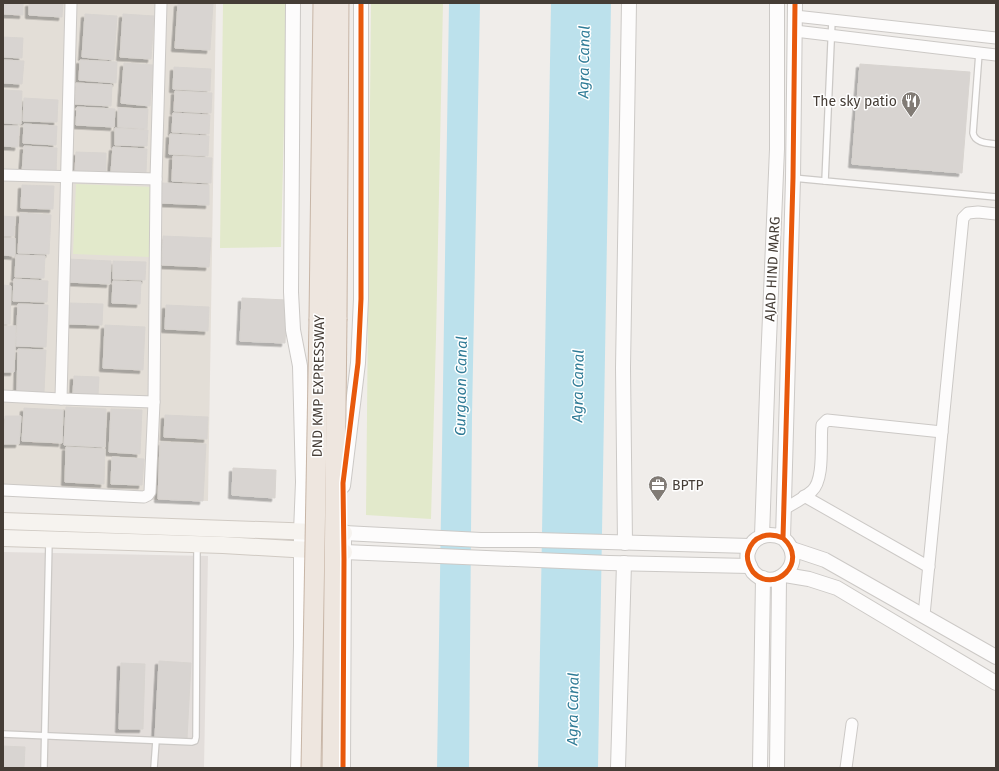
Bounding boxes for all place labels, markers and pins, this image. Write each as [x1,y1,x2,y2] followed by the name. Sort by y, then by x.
[900,90,922,118] restaurant icon: The sky patio
[813,93,897,110] place label: The sky patio
[647,474,669,502] office icon: BPTP
[672,477,704,494] place label: BPTP

